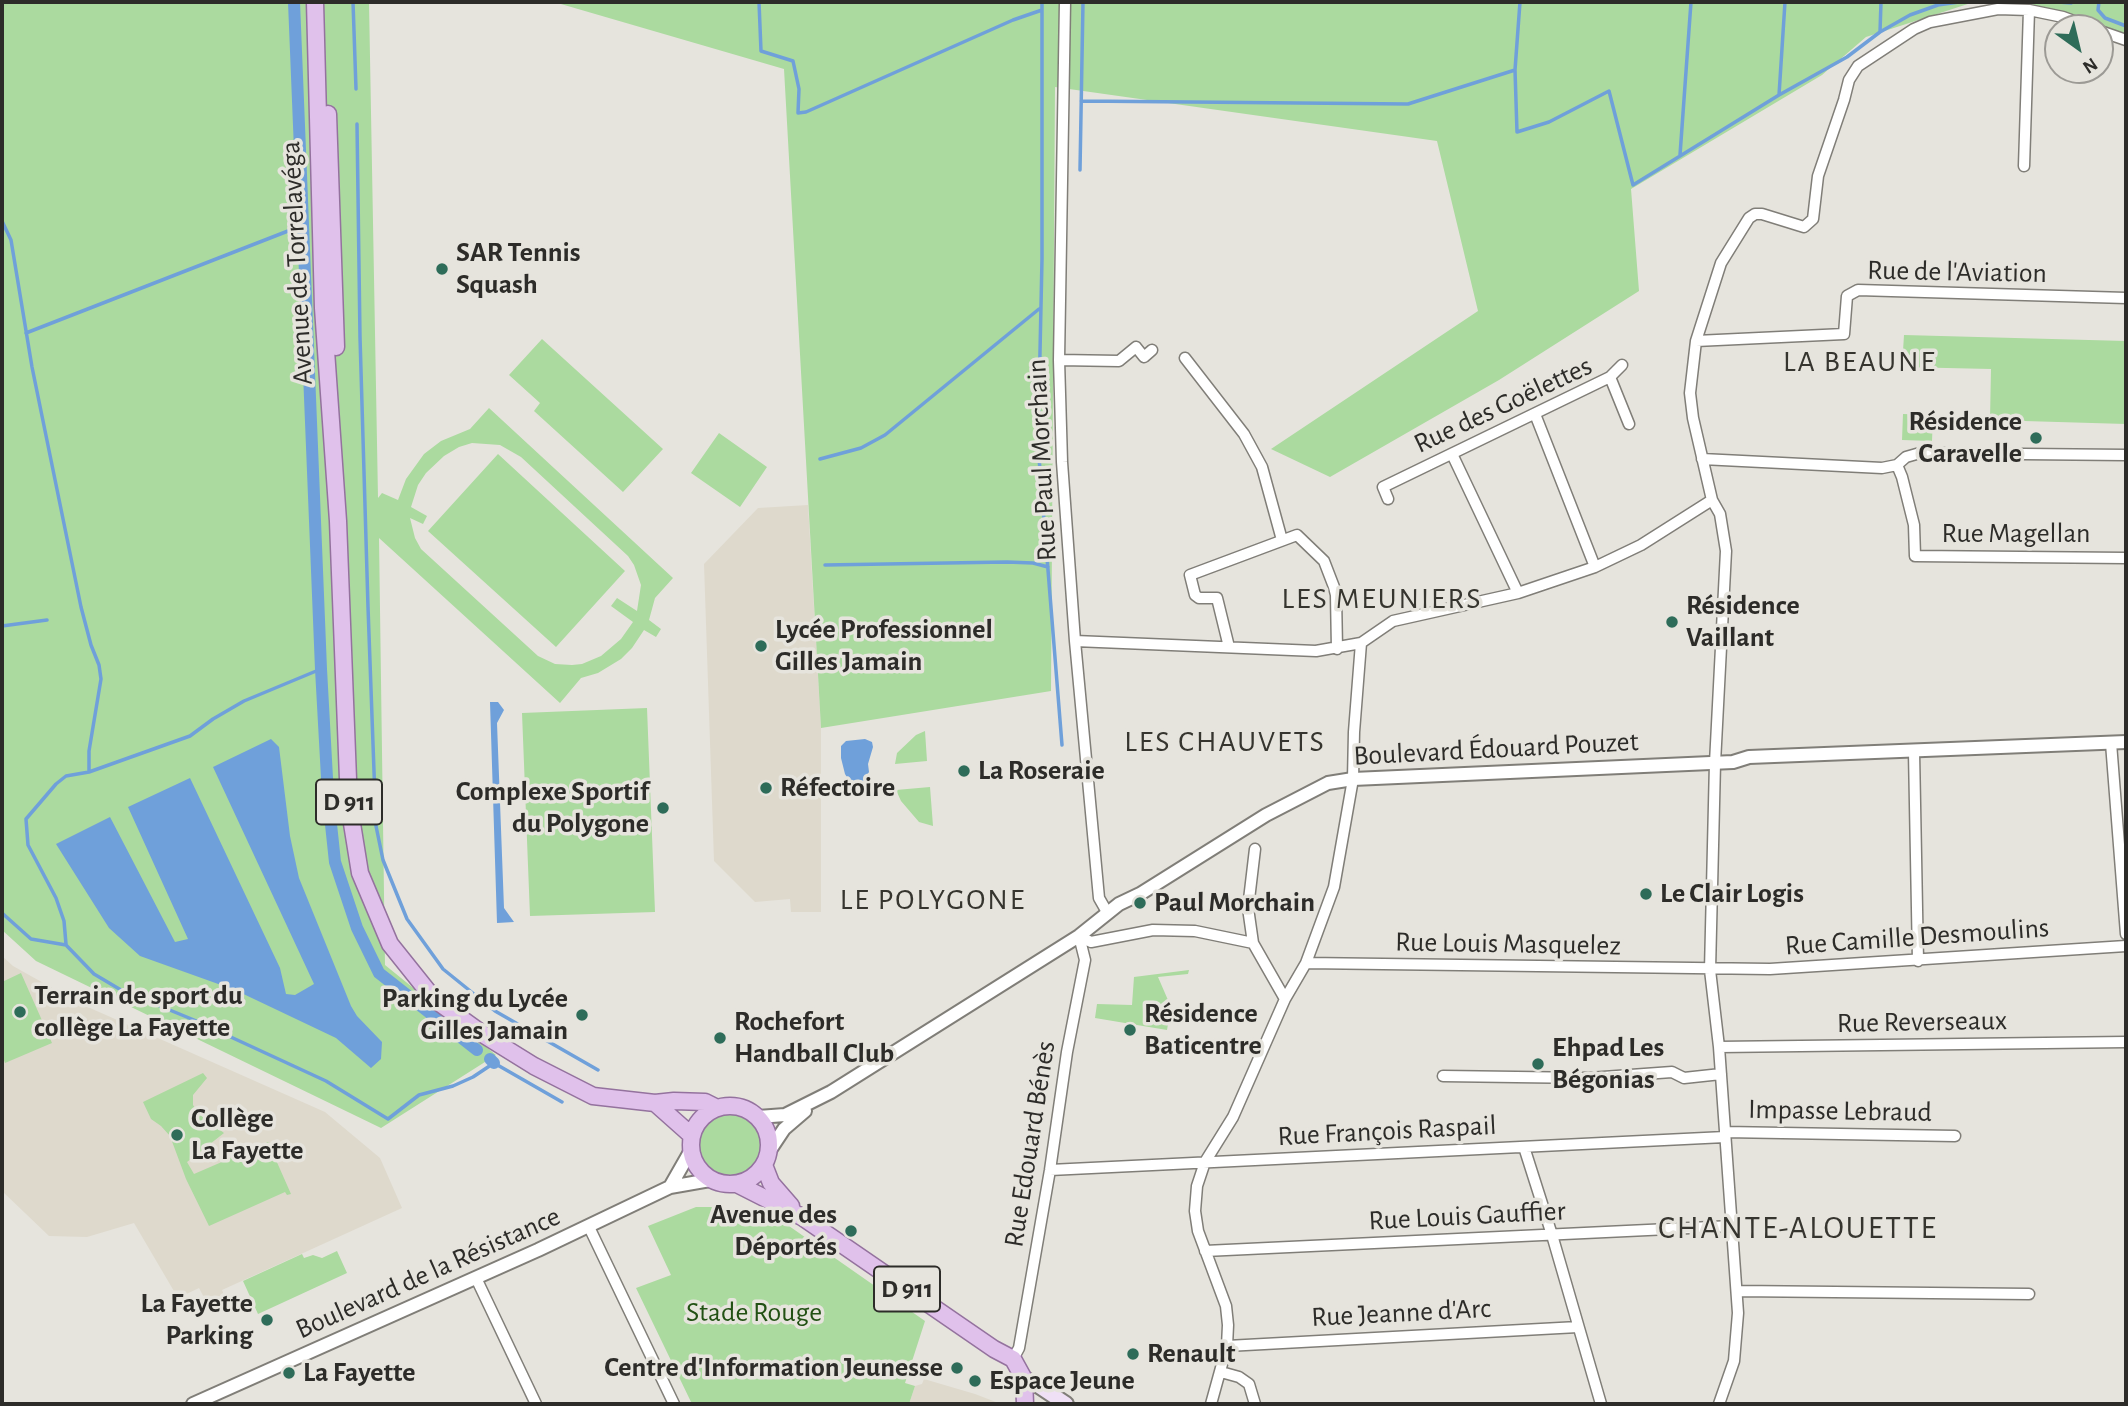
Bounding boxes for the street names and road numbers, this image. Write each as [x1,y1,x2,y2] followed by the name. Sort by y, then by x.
[274,140,320,386] street label: Avenue de Torrelavéga
[1867,254,2047,290] street label: Rue de l'Aviation
[1409,349,1597,461] street label: Rue des Goëlettes
[1020,358,1064,562] street label: Rue Paul Morchain
[1942,517,2090,551] street label: Rue Magellan
[1353,725,1639,773] street label: Boulevard Édouard Pouzet
[316,780,382,824] road number: D 911
[1784,911,2050,963] street label: Rue Camille Desmoulins
[1395,925,1621,963] street label: Rue Louis Masquelez
[1837,1004,2007,1040] street label: Rue Reverseaux
[997,1039,1063,1249] street label: Rue Edouard Bénès
[1748,1093,1932,1129] street label: Impasse Lebraud
[1277,1108,1497,1154] street label: Rue François Raspail
[1368,1194,1566,1238] street label: Rue Louis Gauffier
[291,1199,565,1347] street label: Boulevard de la Résistance
[874,1266,940,1312] road number: D 911
[1310,1292,1492,1334] street label: Rue Jeanne d'Arc

